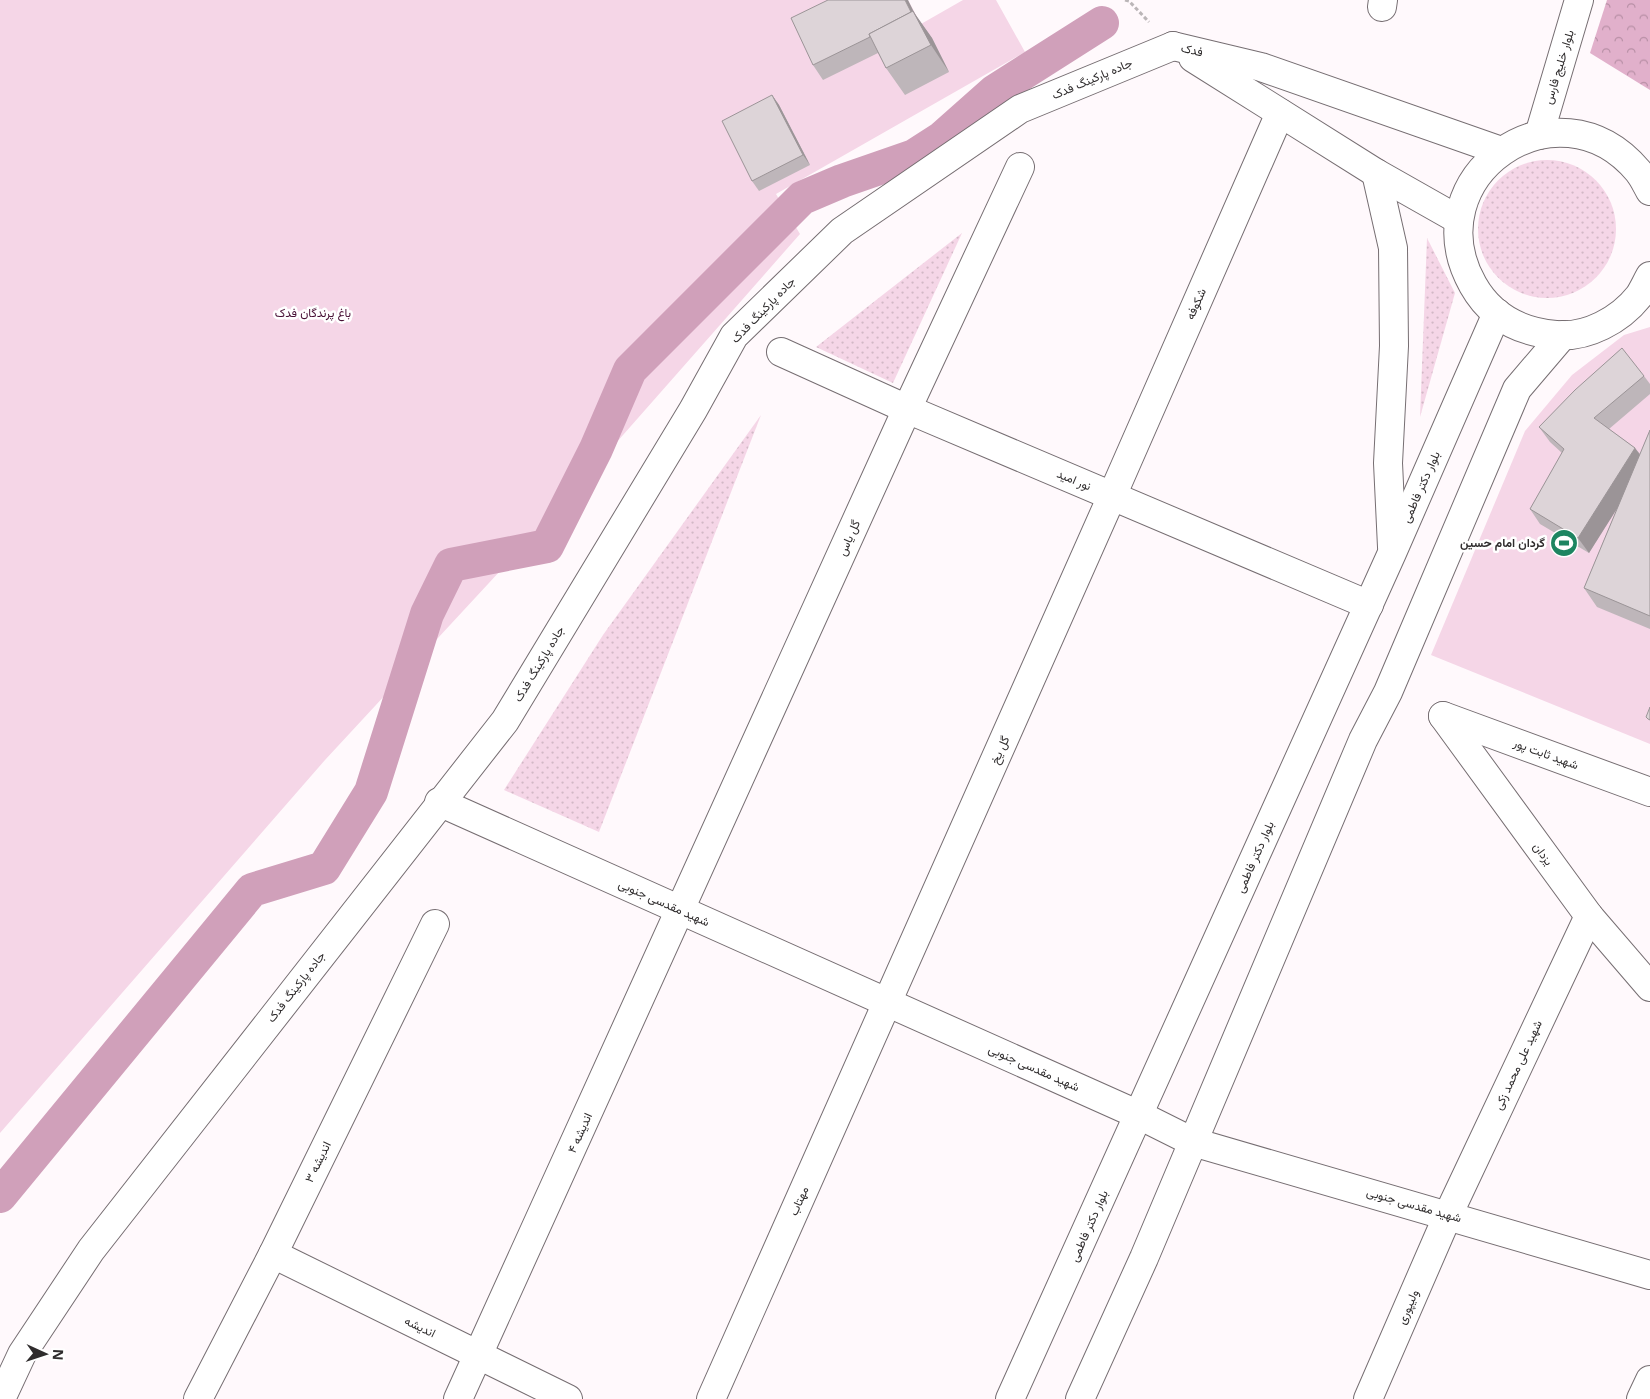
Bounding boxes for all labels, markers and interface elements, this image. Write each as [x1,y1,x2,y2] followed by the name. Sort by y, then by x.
[1539,28,1579,106] street label: بلوار خلیج فارس
[1179,39,1205,60] street label: فدک
[1049,54,1135,103] street label: جاده پارکینگ فدک
[727,273,799,346] street label: جاده پارکینگ فدک
[1181,285,1210,322] street label: شکوفه
[275,304,351,322] park label: باغ پرندگان فدک
[1397,448,1444,525] street label: بلوار دکتر فاطمی
[1054,465,1094,494] street label: نور امید
[833,517,864,558] street label: گل یاس
[1549,528,1579,558] sports icon: گردان امام حسین
[1460,534,1546,551] place label: گردان امام حسین
[509,623,568,705] street label: جاده پارکینگ فدک
[986,733,1014,767] street label: گل یخ
[1510,734,1581,773] street label: شهید ثابت پور
[1231,818,1278,895] street label: بلوار دکتر فاطمی
[1529,839,1557,869] street label: یزدان
[616,875,713,930] street label: شهید مقدسی جنوبی
[262,948,329,1026] street label: جاده پارکینگ فدک
[1489,1017,1546,1112] street label: شهید علی محمد زکی
[986,1040,1083,1095] street label: شهید مقدسی جنوبی
[563,1110,596,1156] street label: اندیشه ۴
[300,1138,335,1185] street label: اندیشه ۳
[785,1183,813,1218] street label: مهتاب
[1365,1183,1464,1226] street label: شهید مقدسی جنوبی
[1065,1187,1112,1264] street label: بلوار دکتر فاطمی
[1393,1287,1422,1327] street label: ولیپوری
[402,1312,439,1341] street label: اندیشه
[20,1329,70,1379] north arrow
[49,1349,68,1361] text: N

